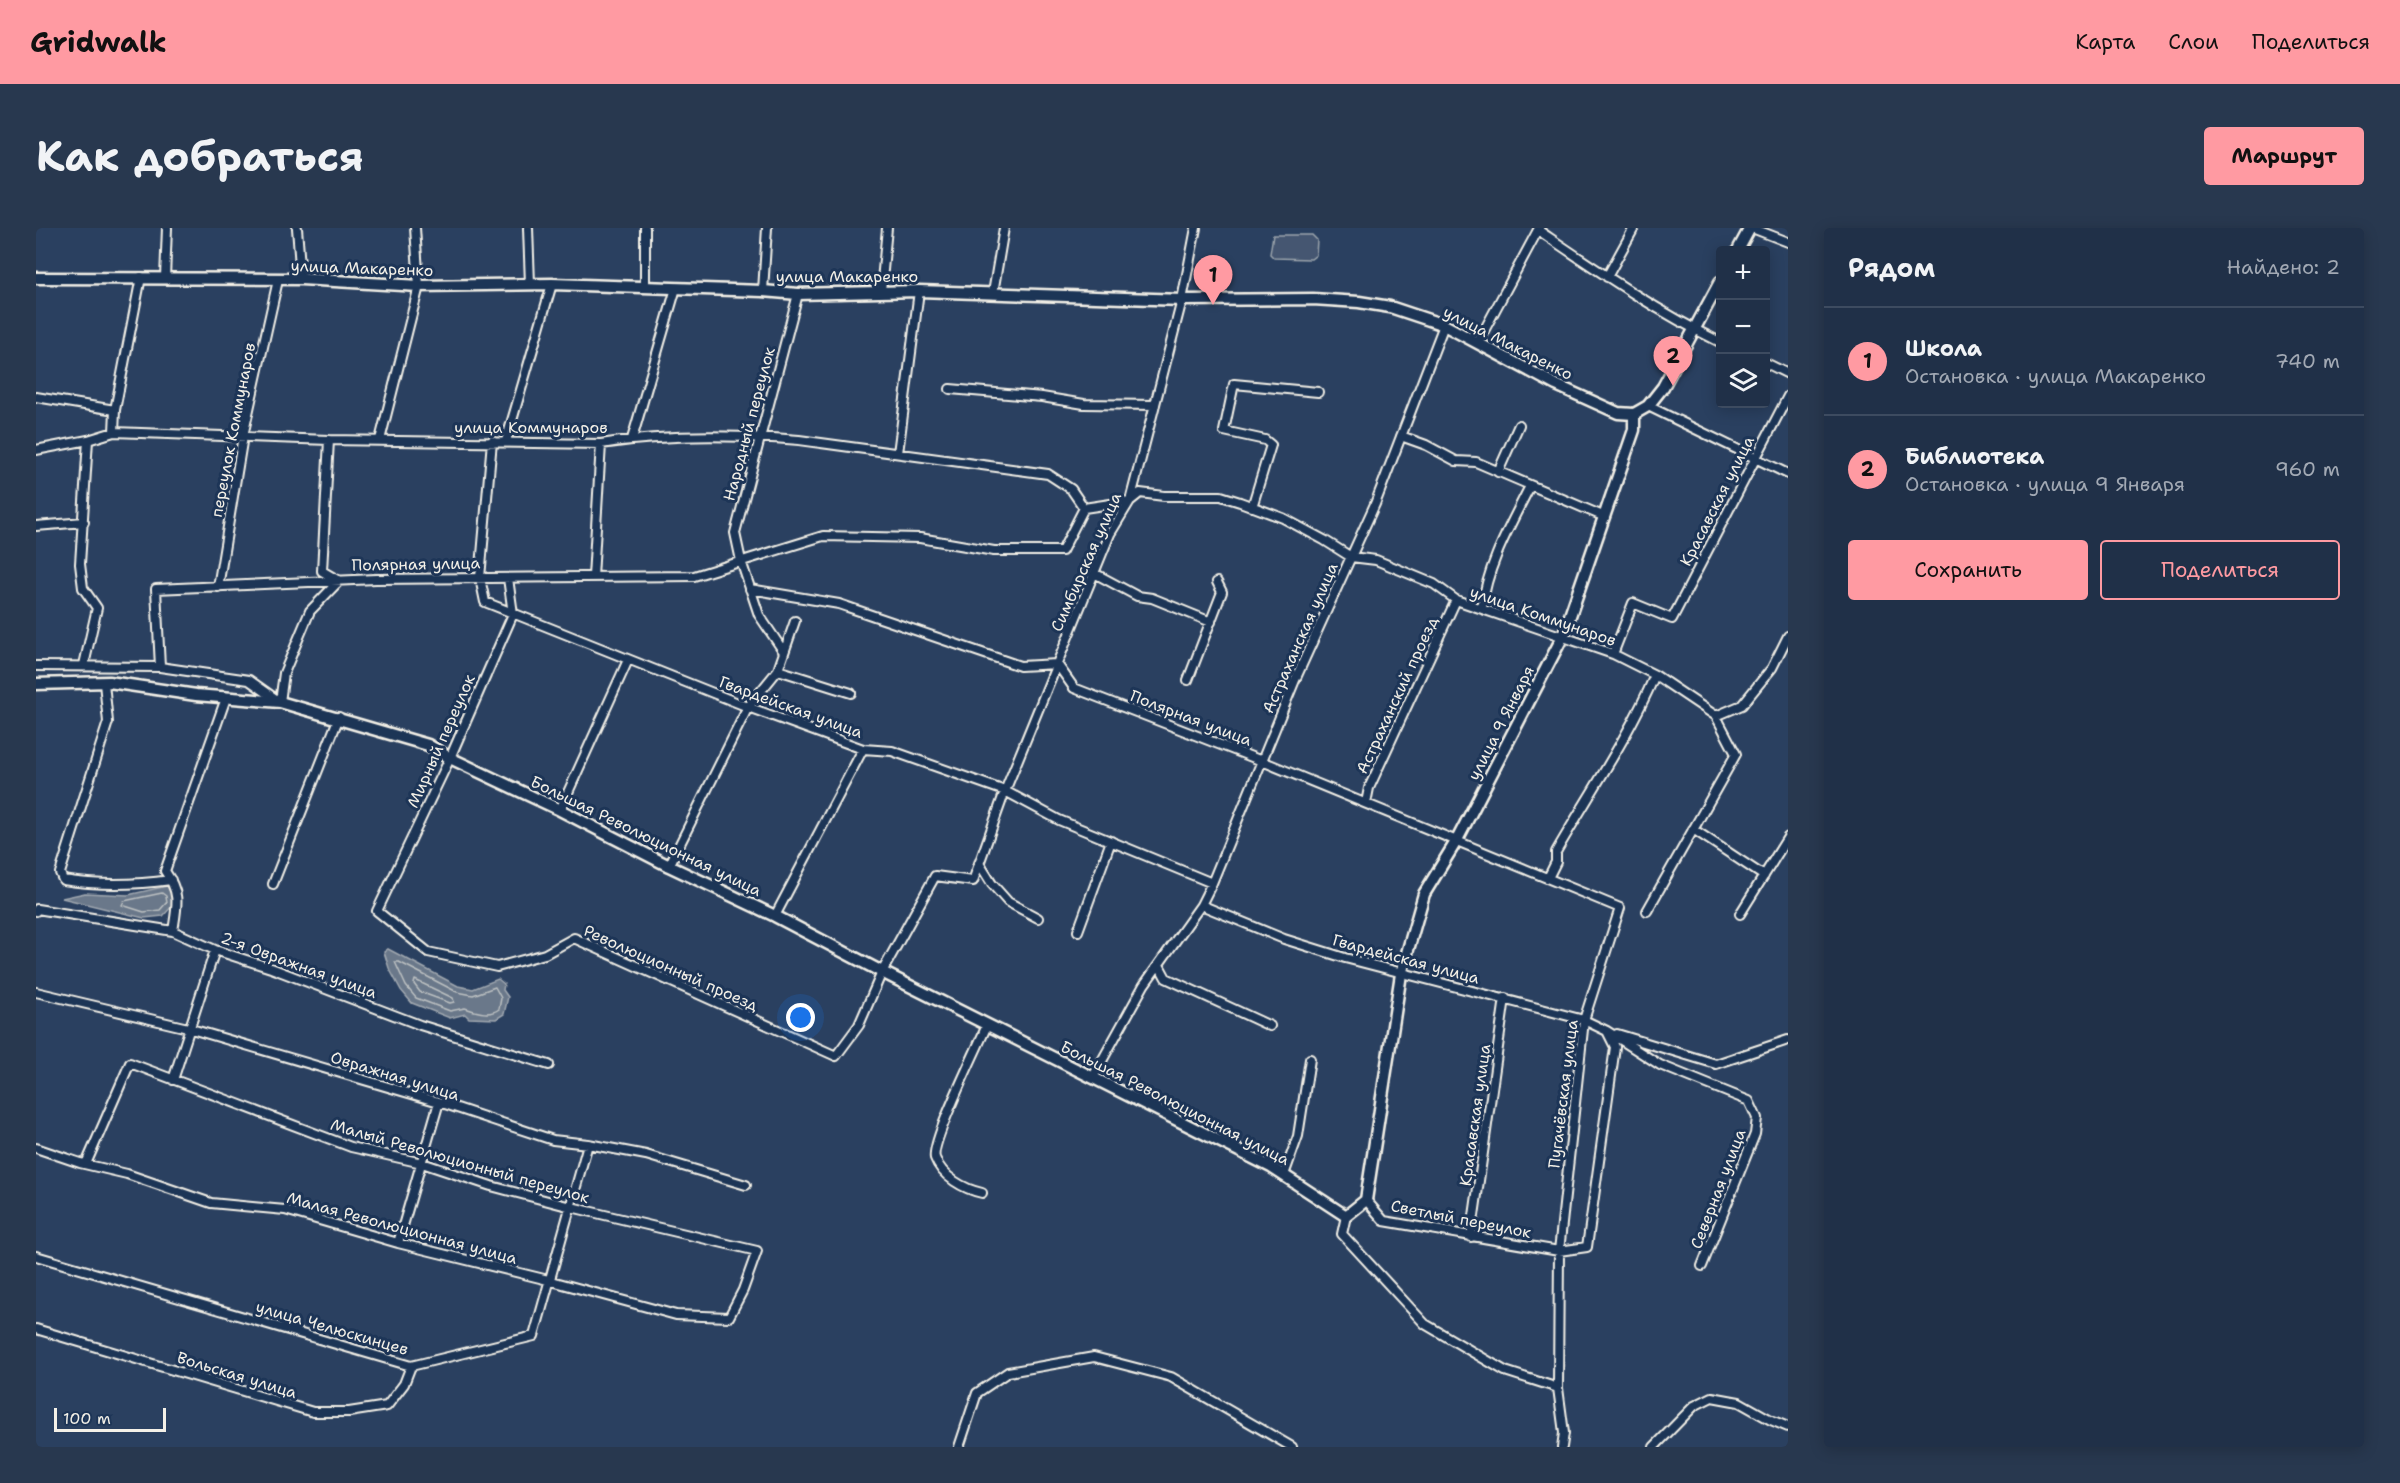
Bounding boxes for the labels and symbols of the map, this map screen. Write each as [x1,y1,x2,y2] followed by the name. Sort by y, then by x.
[290,255,434,281] street label: улица Макаренко
[1194,256,1232,305] pin: 1
[776,266,918,287] street label: улица Макаренко
[1440,301,1576,385] street label: улица Макаренко
[1654,336,1692,386] pin: 2
[206,341,260,519] street label: переулок Коммунаров
[718,344,780,503] street label: Народный переулок
[454,417,608,438] street label: улица Коммунаров
[1675,432,1759,570] street label: Красавская улица
[1046,489,1126,635] street label: Симбирская улица
[352,552,481,576] street label: Полярная улица
[1257,559,1343,717] street label: Астраханская улица
[1467,581,1619,651] street label: улица Коммунаров
[1351,613,1443,777] street label: Астраханский проезд
[1463,662,1539,784] street label: улица 9 Января
[402,671,480,811] street label: Мирный переулок
[716,671,866,743] street label: Гвардейская улица
[1127,685,1255,751] street label: Полярная улица
[527,771,765,901] street label: Большая Революционная улица
[580,920,762,1016] street label: Революционный проезд
[218,927,380,1003] street label: 2-я Овражная улица
[1330,929,1482,989] street label: Гвардейская улица
[786,1003,815,1032] your location
[1543,1018,1583,1170] street label: Пугачёвская улица
[1057,1036,1293,1170] street label: Большая Революционная улица
[1455,1043,1495,1187] street label: Красавская улица
[328,1046,462,1106] street label: Овражная улица
[328,1114,592,1208] street label: Малый Революционный переулок
[1685,1126,1751,1252] street label: Северная улица
[284,1187,520,1269] street label: Малая Революционная улица
[1389,1195,1533,1243] street label: Светлый переулок
[253,1296,411,1360] street label: улица Челюскинцев
[174,1347,300,1403] street label: Вольская улица
[54,1405,166,1432] scale bar

